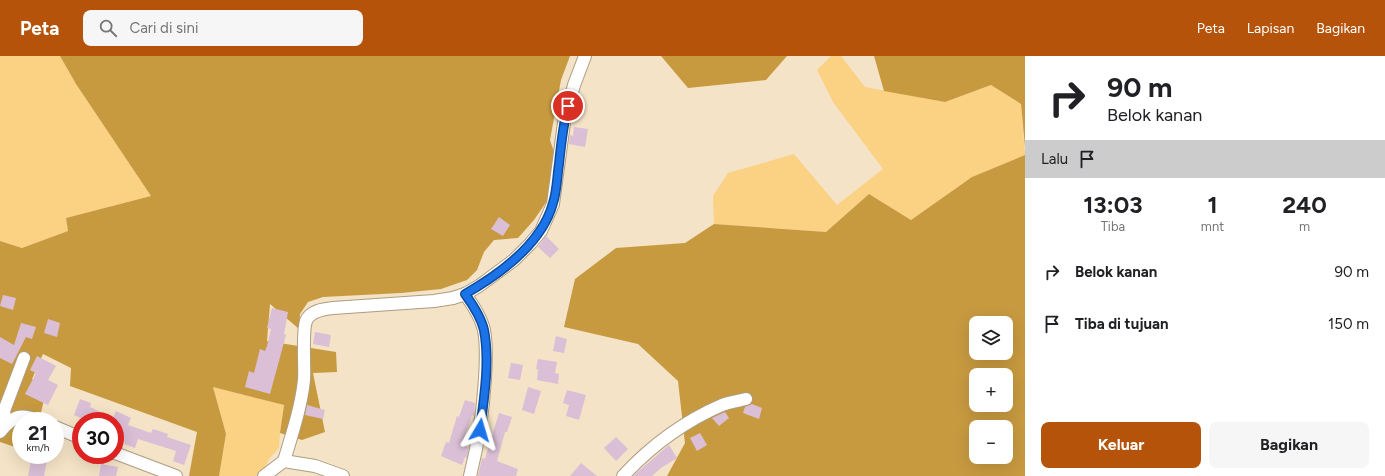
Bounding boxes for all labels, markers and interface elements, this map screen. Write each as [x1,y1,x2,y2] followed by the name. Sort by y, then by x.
[83,10,363,46] search box
[20,17,59,40] text: Peta
[97,17,119,39] icon: search
[129,19,198,37] text: Cari di sini
[1197,20,1225,37] text: Peta
[1247,20,1294,37] text: Lapisan
[1316,20,1365,37] text: Bagikan
[1107,70,1172,104] text: 90 m
[1041,72,1093,124] icon: right
[551,89,585,123] pin
[557,95,579,117] icon: arrive
[1107,104,1202,126] text: Belok kanan
[1076,148,1098,170] icon: arrive
[1041,150,1068,168] text: Lalu
[1083,190,1143,219] text: 13:03
[1207,190,1218,219] text: 1
[1282,190,1327,219] text: 240
[1101,219,1125,234] text: Tiba
[1201,219,1224,234] text: mnt
[1299,219,1310,234] text: m
[1041,261,1063,283] icon: right
[1075,263,1157,281] text: Belok kanan
[1334,263,1369,281] text: 90 m
[1041,313,1063,335] icon: arrive
[1075,315,1169,333] text: Tiba di tujuan
[1328,315,1369,333] text: 150 m
[969,316,1013,464] map controls
[969,316,1013,360] button: layers
[969,368,1013,412] button: +
[459,409,501,451] position arrow
[72,412,124,464] speed limit sign: 30
[969,420,1013,464] button: −
[28,421,48,445] text: 21
[1041,422,1201,468] button: Keluar
[1209,422,1369,468] button: Bagikan
[27,441,49,454] text: km/h

